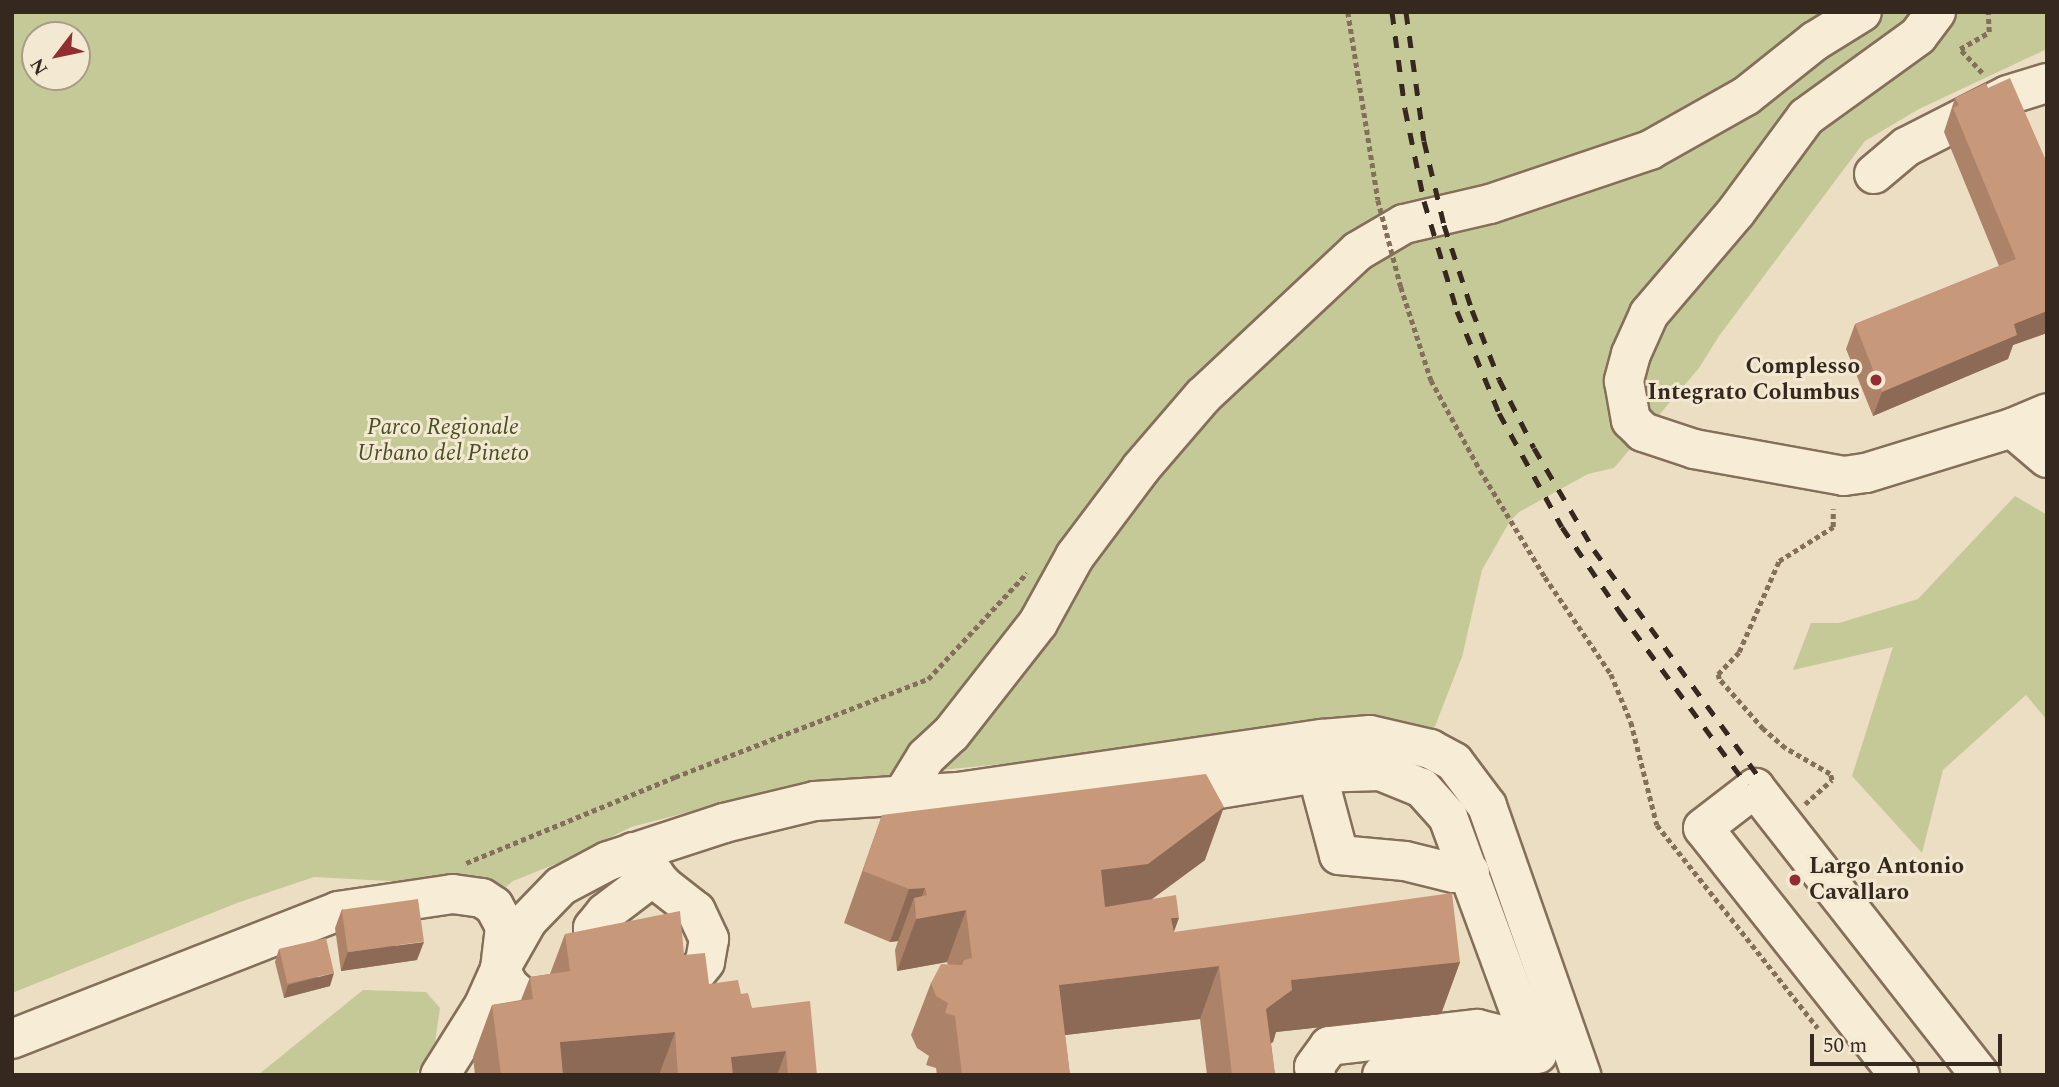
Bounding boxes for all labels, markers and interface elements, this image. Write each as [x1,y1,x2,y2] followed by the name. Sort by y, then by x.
[21,21,91,91] north arrow
[23,52,56,81] text: N
[1648,353,1860,407] place label: Complesso Integrato Columbus
[1866,370,1886,390] marker: Complesso Integrato Columbus
[357,414,529,468] park label: Parco Regionale Urbano del Pineto
[1809,853,1964,907] place label: Largo Antonio Cavallaro
[1787,872,1803,888] marker: Largo Antonio Cavallaro
[1814,1020,2007,1064] scale bar
[1823,1030,1867,1062] text: 50 m

